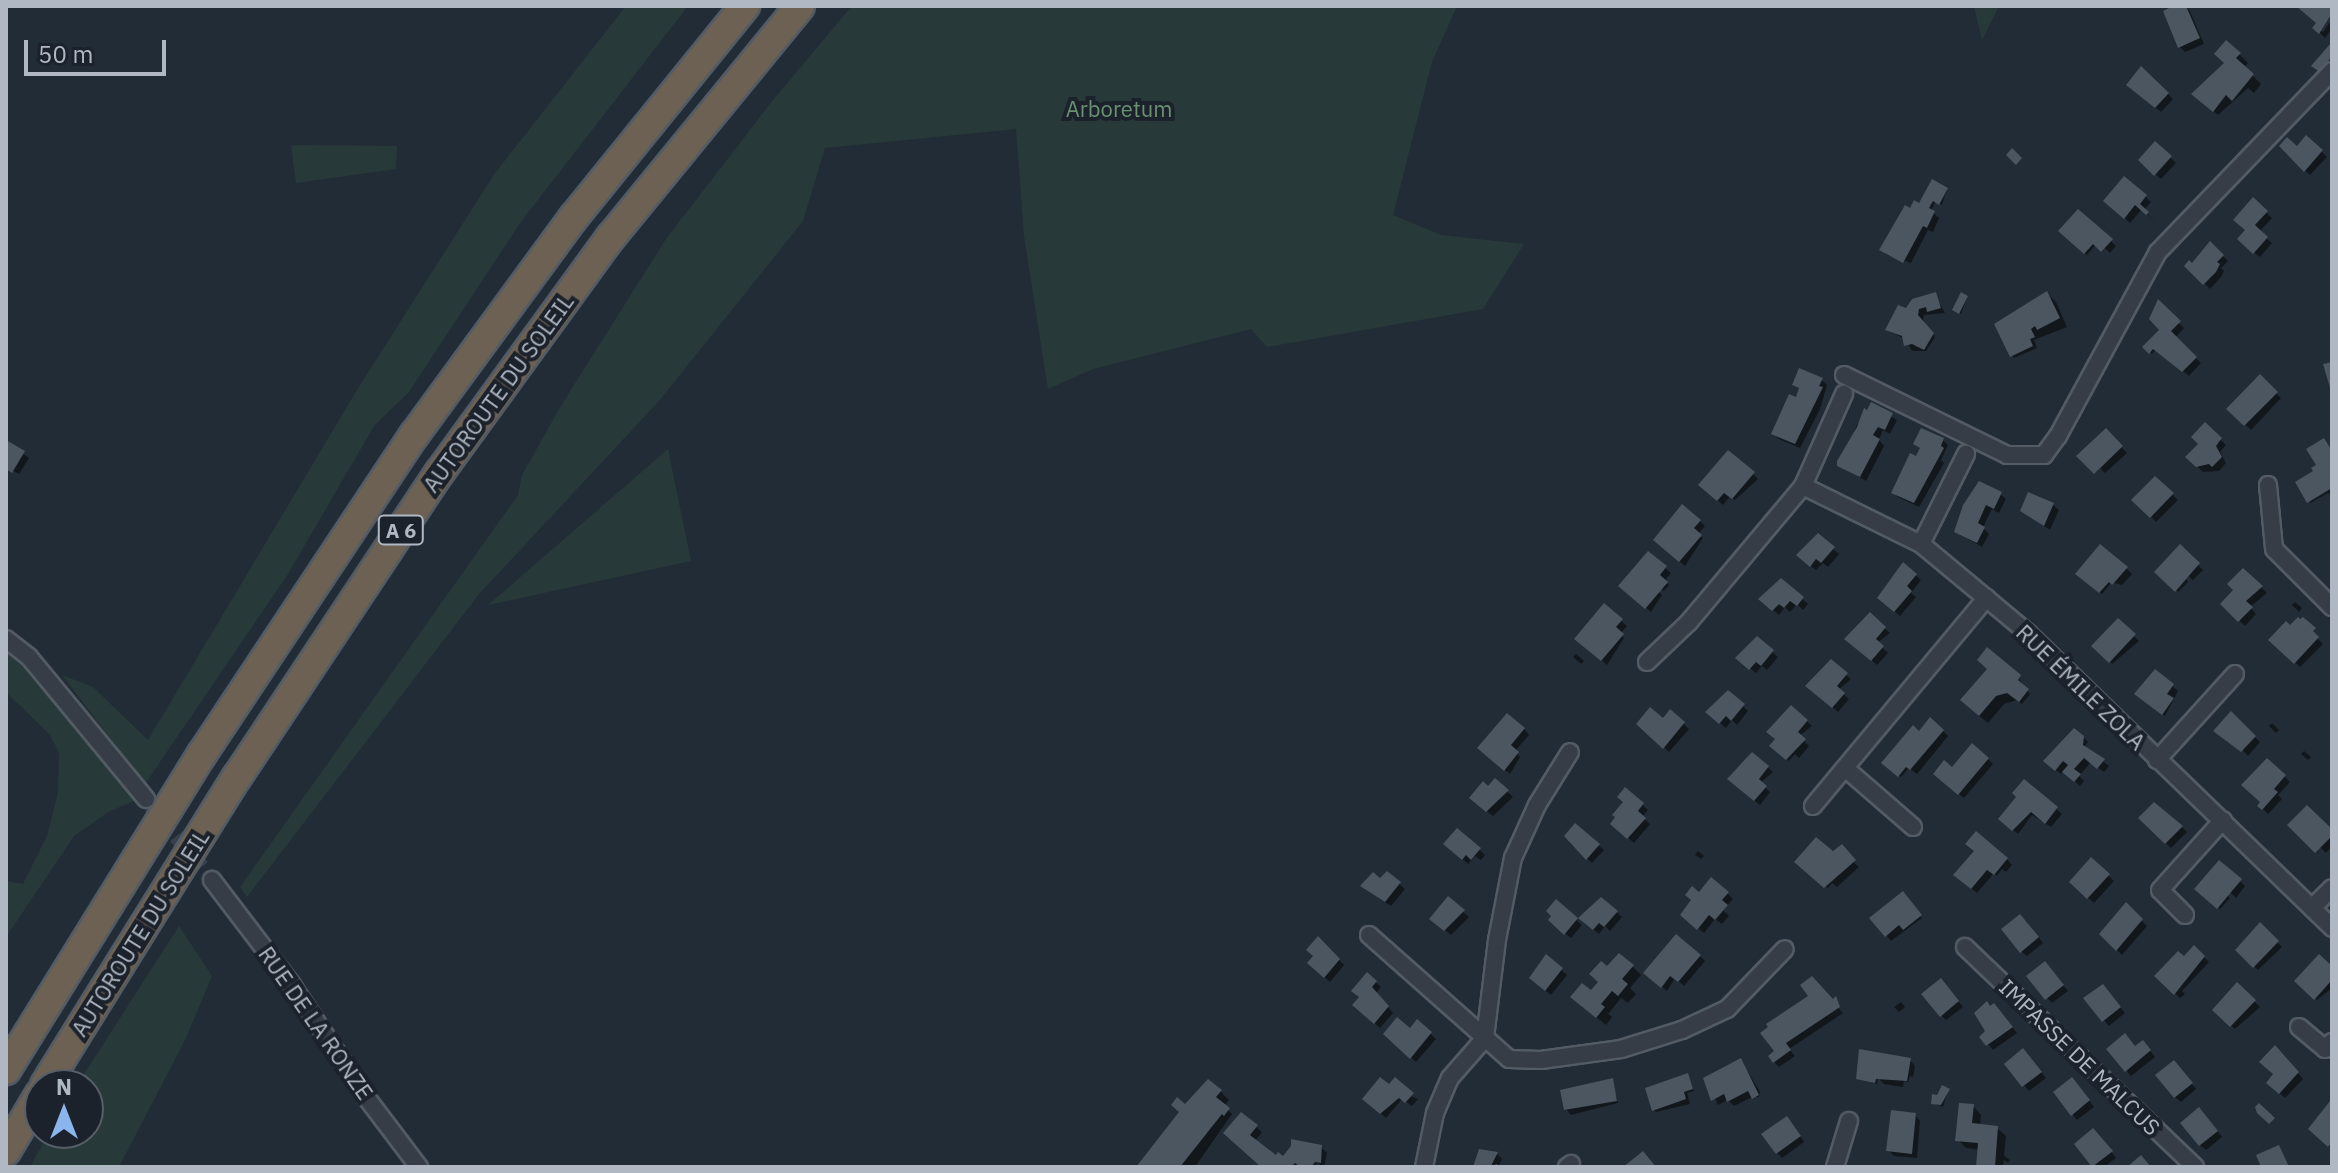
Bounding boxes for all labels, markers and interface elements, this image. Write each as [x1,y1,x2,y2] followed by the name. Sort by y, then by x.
[28,24,170,74] scale bar
[38,38,93,70] text: 50 m
[1066,96,1172,122] park label: Arboretum
[417,289,579,497] street label: AUTOROUTE DU SOLEIL
[377,514,425,546] road number: A 6
[2011,619,2151,755] street label: RUE ÉMILE ZOLA
[66,825,214,1041] street label: AUTOROUTE DU SOLEIL
[253,941,379,1105] street label: RUE DE LA RONZE
[1994,974,2166,1140] street label: IMPASSE DE MALCUS
[24,1069,104,1149] north arrow
[56,1072,72,1101] text: N

